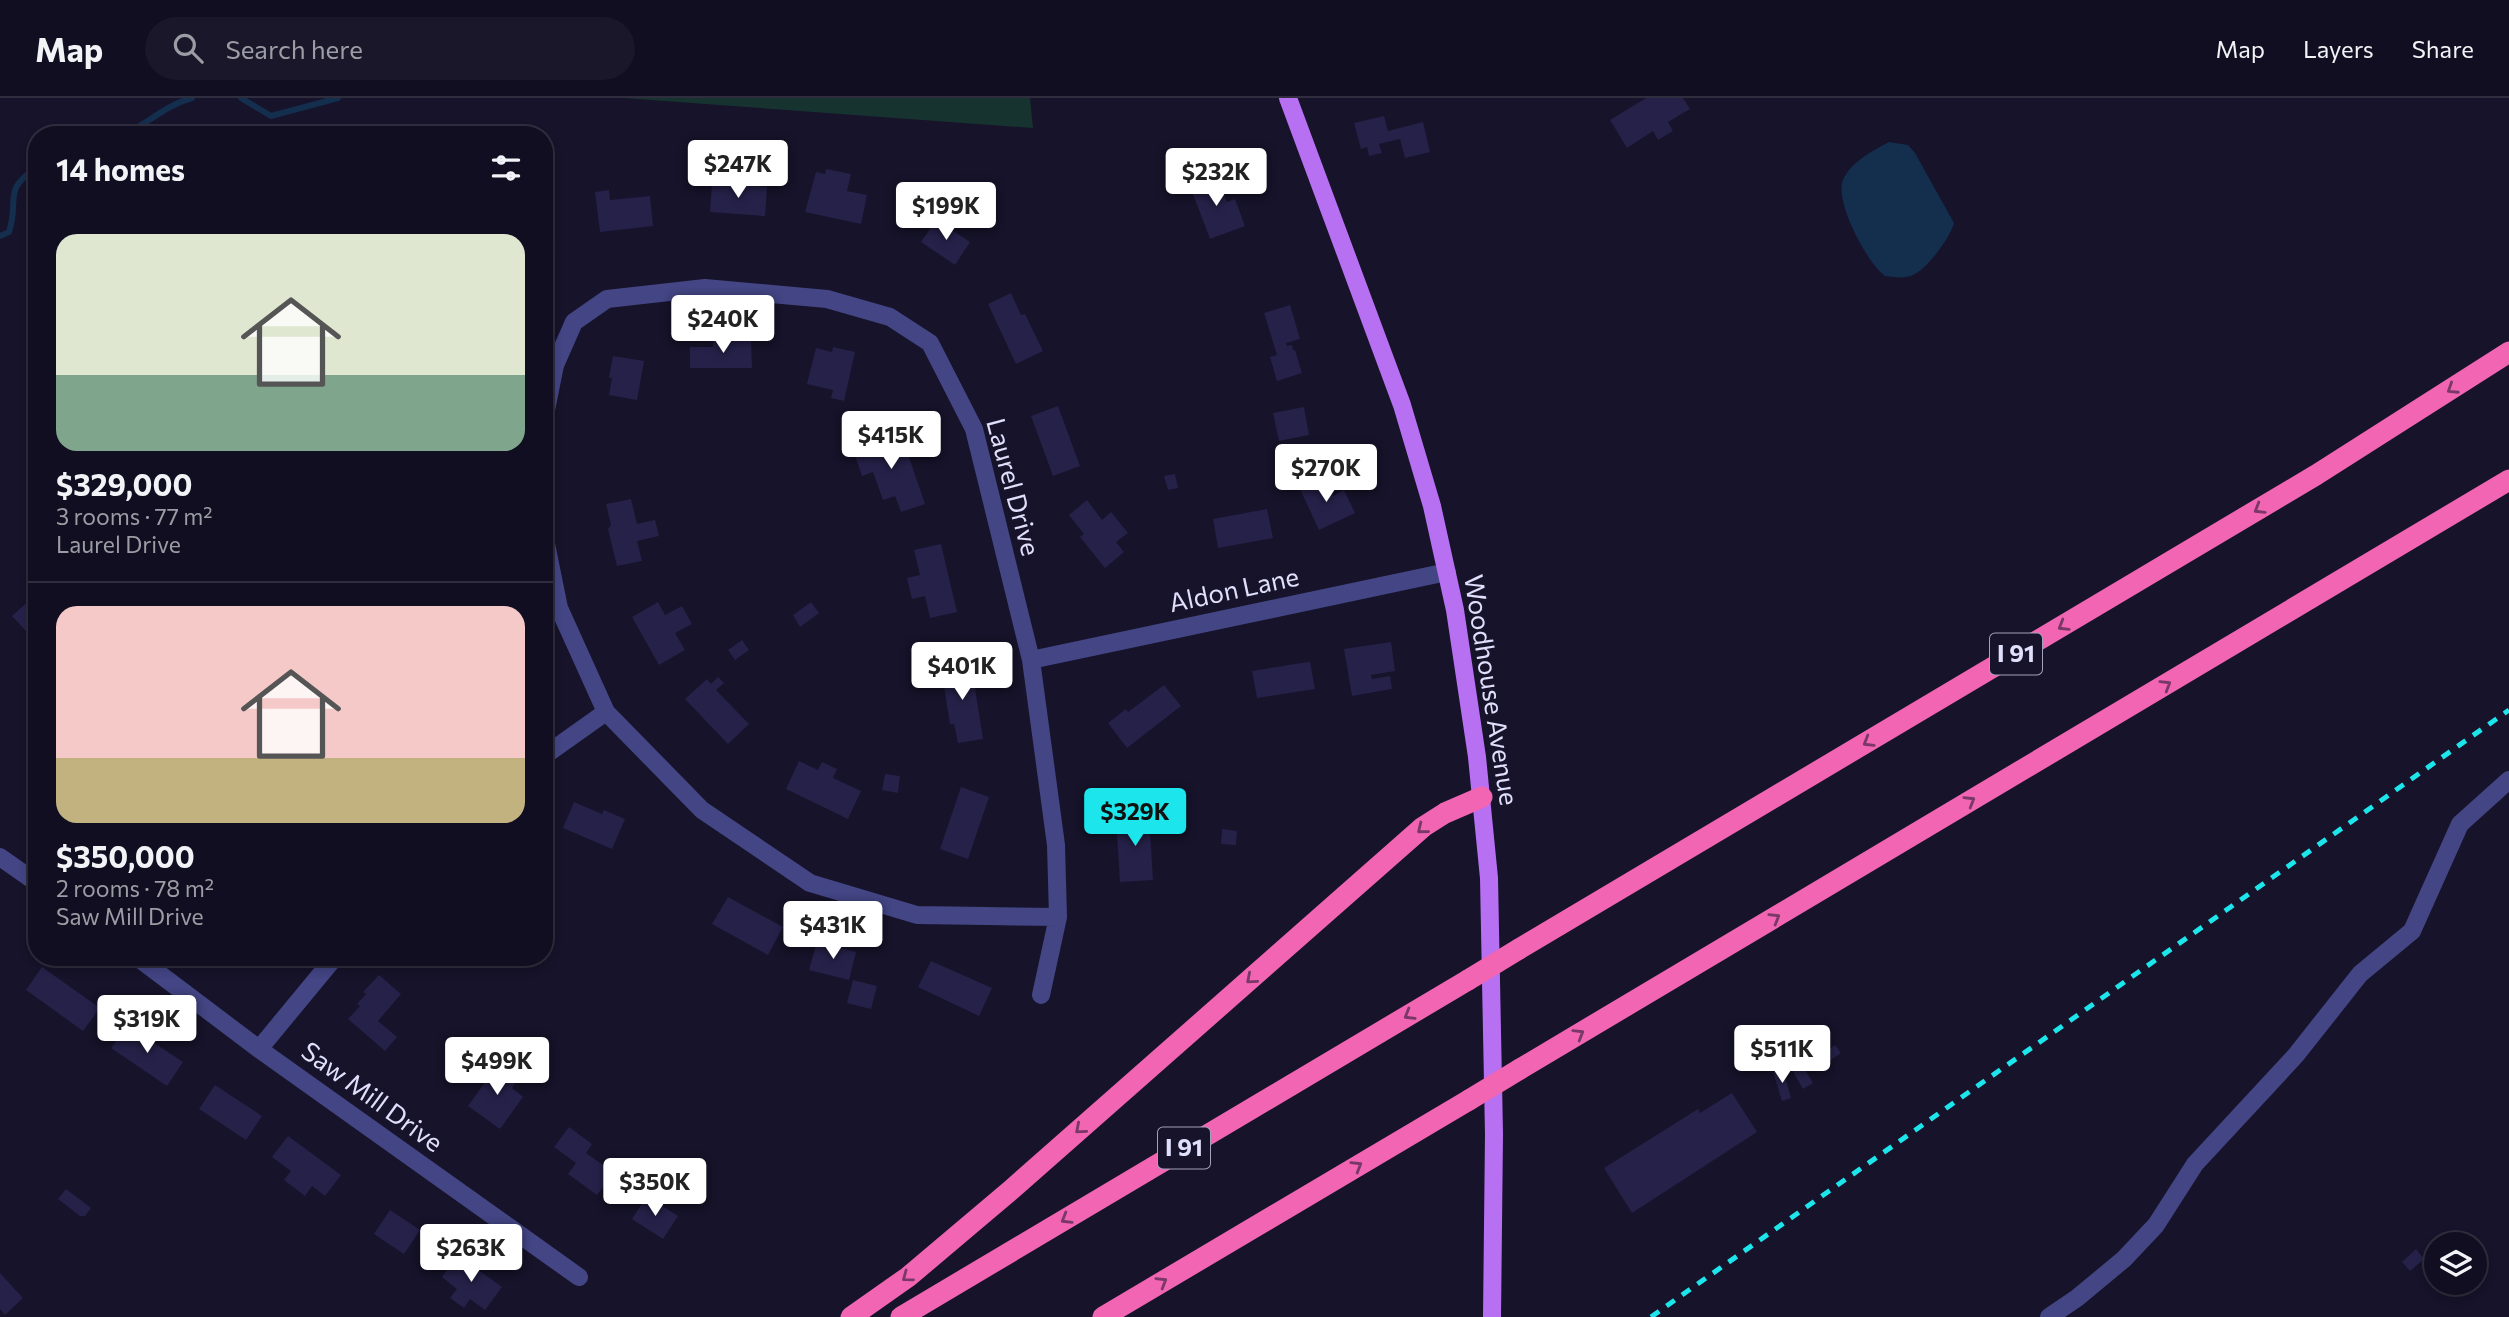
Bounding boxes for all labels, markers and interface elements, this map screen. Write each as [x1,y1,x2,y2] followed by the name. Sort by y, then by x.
[145,17,635,80] search box
[35,28,103,69] text: Map
[169,29,207,67] icon: search
[225,33,363,64] text: Search here
[2216,34,2265,63] text: Map
[2303,34,2374,63] text: Layers
[2412,34,2474,63] text: Share
[689,140,787,200] pin: $247K
[1167,148,1265,208] pin: $232K
[487,149,525,187] icon: filters
[704,149,772,177] text: $247K
[56,150,185,187] text: 14 homes
[1182,157,1250,185] text: $232K
[897,183,995,242] pin: $199K
[912,191,980,219] text: $199K
[228,279,354,405] icon: home
[674,296,772,355] pin: $240K
[687,304,759,332] text: $240K
[2447,381,2460,394] one-way arrow
[842,412,940,471] pin: $415K
[981,414,1048,559] street label: Laurel Drive
[858,420,924,448] text: $415K
[1277,444,1375,504] pin: $270K
[1291,453,1361,481] text: $270K
[56,465,192,502] text: $329,000
[2253,501,2266,514] one-way arrow
[56,502,213,530] text: 3 rooms · 77 m²
[56,530,181,558] text: Laurel Drive
[1166,560,1302,617] street label: Aldon Lane
[1459,572,1526,807] street label: Woodhouse Avenue
[2058,617,2071,630] one-way arrow
[1990,634,2042,674] road number: I 91
[913,642,1011,702] pin: $401K
[228,651,354,777] icon: home
[927,651,997,679] text: $401K
[2158,680,2171,693] one-way arrow
[1862,734,1875,747] one-way arrow
[1086,788,1184,848] pin: $329K
[1100,797,1170,825] text: $329K
[1963,797,1976,810] one-way arrow
[1417,820,1429,833] one-way arrow
[56,837,195,874] text: $350,000
[56,874,214,902] text: 2 rooms · 78 m²
[56,902,204,930] text: Saw Mill Drive
[784,902,882,961] pin: $431K
[799,910,867,938] text: $431K
[1767,913,1780,926] one-way arrow
[1246,971,1259,983] one-way arrow
[98,996,196,1055] pin: $319K
[113,1004,181,1032] text: $319K
[1403,1007,1416,1020] one-way arrow
[1733,1026,1831,1085] pin: $511K
[1572,1029,1585,1042] one-way arrow
[296,1034,450,1157] street label: Saw Mill Drive
[1750,1034,1814,1062] text: $511K
[448,1038,546,1097] pin: $499K
[461,1046,533,1074] text: $499K
[1076,1121,1089,1134] one-way arrow
[1158,1128,1210,1168] road number: I 91
[606,1158,704,1218] pin: $350K
[1350,1161,1363,1174] one-way arrow
[619,1167,691,1195] text: $350K
[1061,1210,1074,1223] one-way arrow
[422,1224,520,1284] pin: $263K
[2424,1232,2487,1295] map controls
[2424,1232,2487,1295] button: layers
[436,1233,506,1261] text: $263K
[903,1269,915,1281] one-way arrow
[1154,1277,1167,1290] one-way arrow

